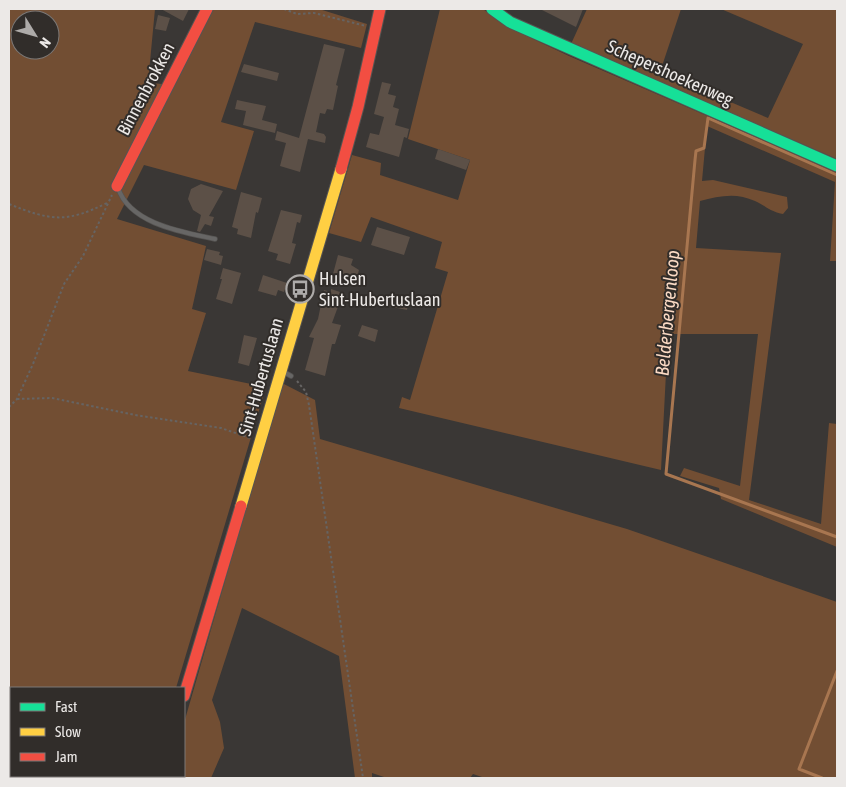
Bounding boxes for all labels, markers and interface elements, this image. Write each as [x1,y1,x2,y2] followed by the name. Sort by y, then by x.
[10,10,60,60] north arrow
[37,35,54,51] text: N
[604,35,737,110] street label: Schepershoekenweg
[112,39,179,139] street label: Binnenbrokken
[651,249,683,377] water label: Belderbergenloop
[319,268,441,310] place label: Hulsen Sint-Hubertuslaan
[285,274,315,304] bus stop icon: Hulsen Sint-Hubertuslaan
[234,316,287,438] street label: Sint-Hubertuslaan
[10,687,185,777] legend
[55,698,77,715] text: Fast
[55,723,81,740] text: Slow
[55,748,78,765] text: Jam

